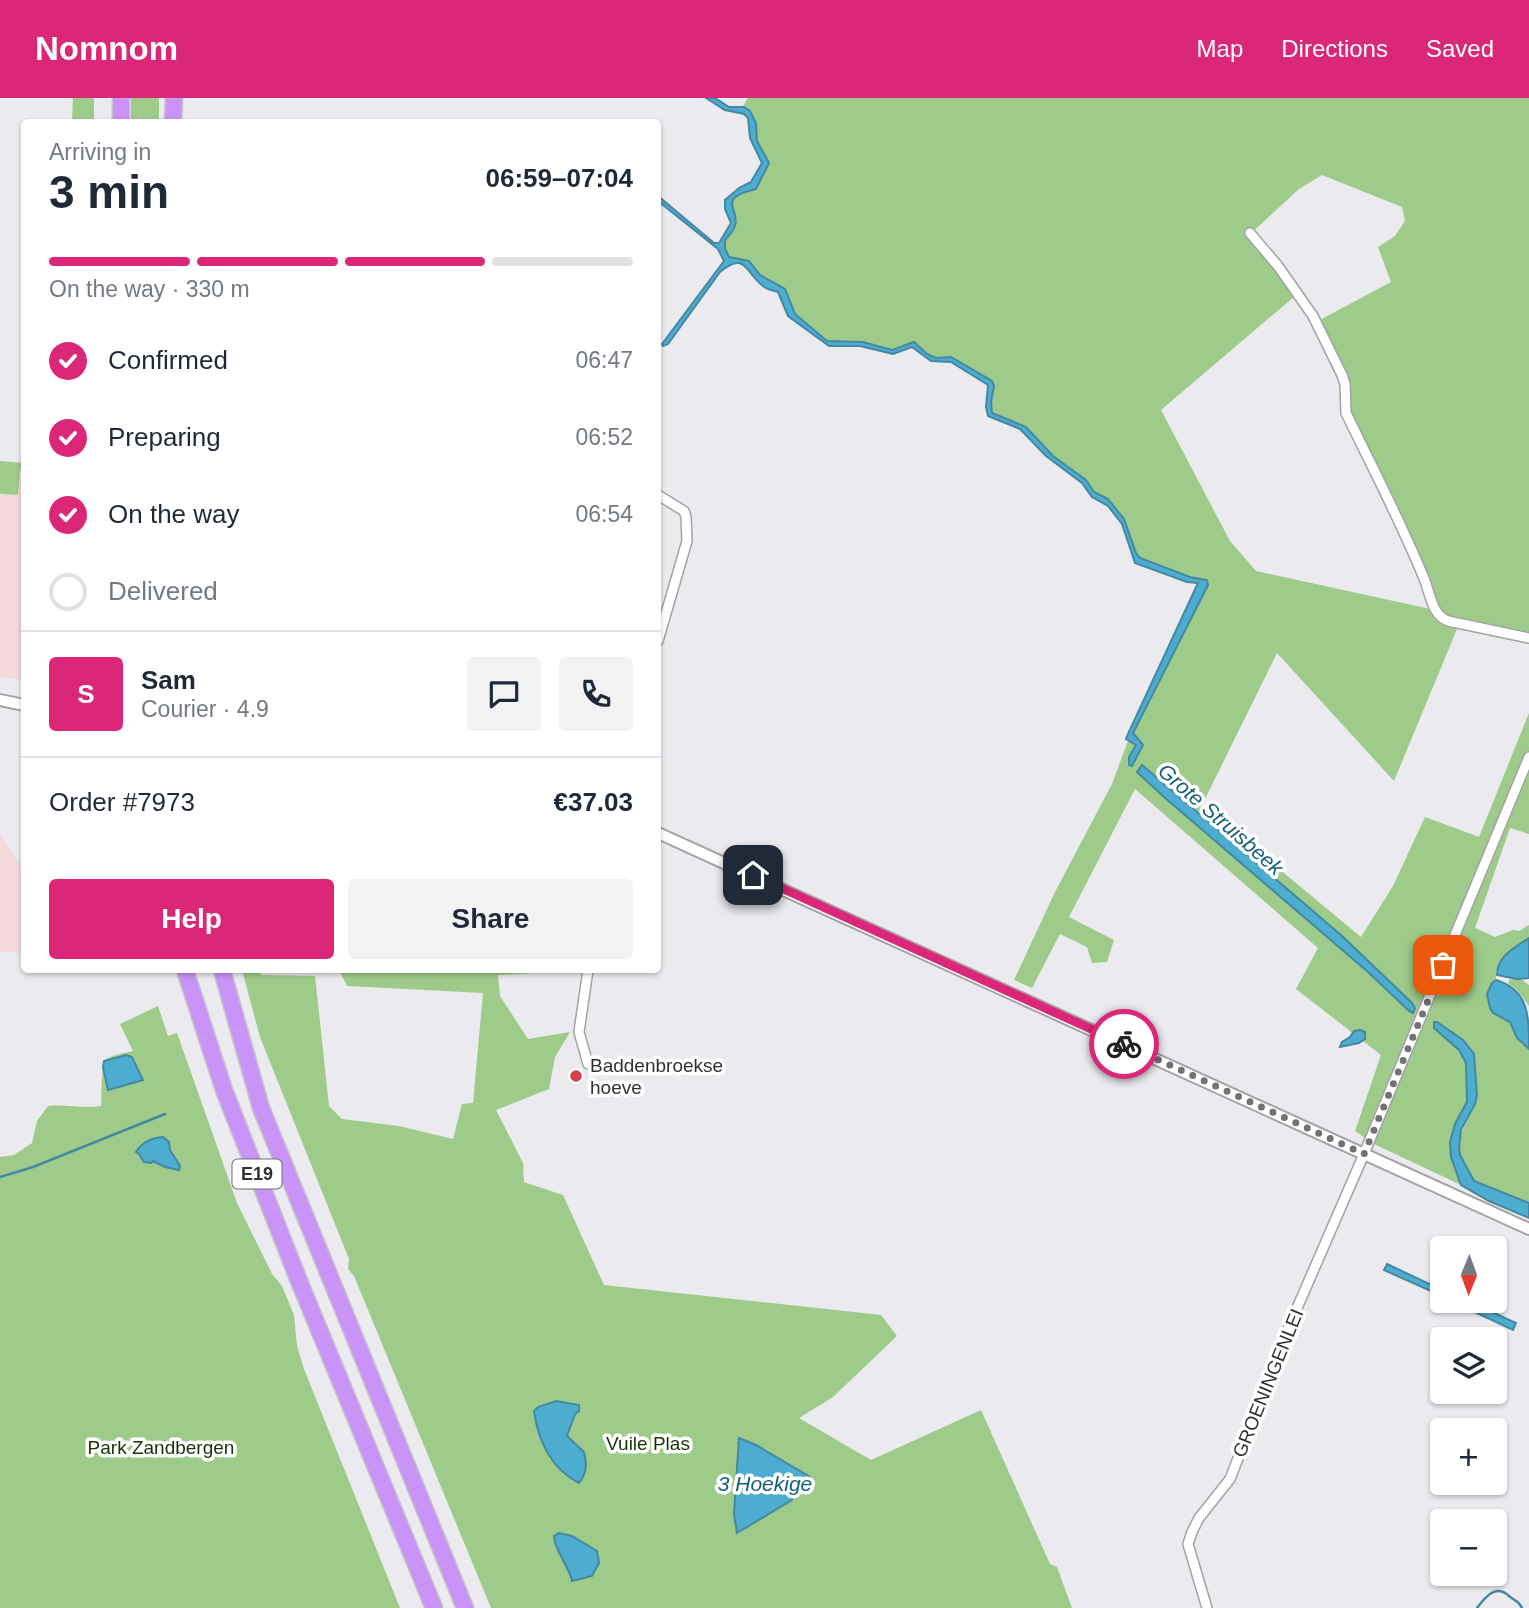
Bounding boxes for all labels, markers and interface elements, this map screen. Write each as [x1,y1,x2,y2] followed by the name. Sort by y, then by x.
[35,30,178,67] text: Nomnom
[1197,35,1243,62] text: Map
[1281,35,1388,62] text: Directions
[1426,35,1494,62] text: Saved
[49,139,151,165] text: Arriving in
[486,163,633,193] text: 06:59–07:04
[49,166,169,218] text: 3 min
[49,276,250,302] text: On the way · 330 m
[49,342,87,380] icon: check
[108,345,228,375] text: Confirmed
[575,347,633,373] text: 06:47
[49,419,87,457] icon: check
[108,422,221,452] text: Preparing
[575,424,633,450] text: 06:52
[49,496,87,534] icon: check
[108,499,240,529] text: On the way
[575,501,633,527] text: 06:54
[108,576,218,606] text: Delivered
[467,657,541,731] button: chat
[559,657,633,731] button: phone
[141,665,196,695] text: Sam
[77,679,95,709] text: S
[141,696,269,722] text: Courier · 4.9
[1154,759,1289,880] water label: Grote Struisbeek
[49,787,195,817] text: Order #7973
[553,787,633,817] text: €37.03
[723,845,783,905] pin
[734,856,772,894] icon: home
[49,879,334,959] button: Help
[348,879,633,959] button: Share
[1413,935,1473,995] pin
[1424,946,1462,984] icon: bag
[1089,1009,1159,1079] courier
[1105,1025,1143,1063] icon: bike
[590,1055,723,1098] place label: Baddenbroekse hoeve
[568,1068,584,1084] marker: Baddenbroekse hoeve
[232,1160,282,1189] road number: E19
[1430,1236,1507,1312] north arrow
[1430,1236,1507,1586] map controls
[1229,1306,1307,1460] street label: GROENINGENLEI
[1430,1327,1507,1404] button: layers
[1430,1418,1507,1495] button: +
[606,1433,690,1454] park label: Vuile Plas
[88,1437,234,1458] park label: Park Zandbergen
[718,1472,812,1495] water label: 3 Hoekige
[1430,1509,1507,1586] button: −

